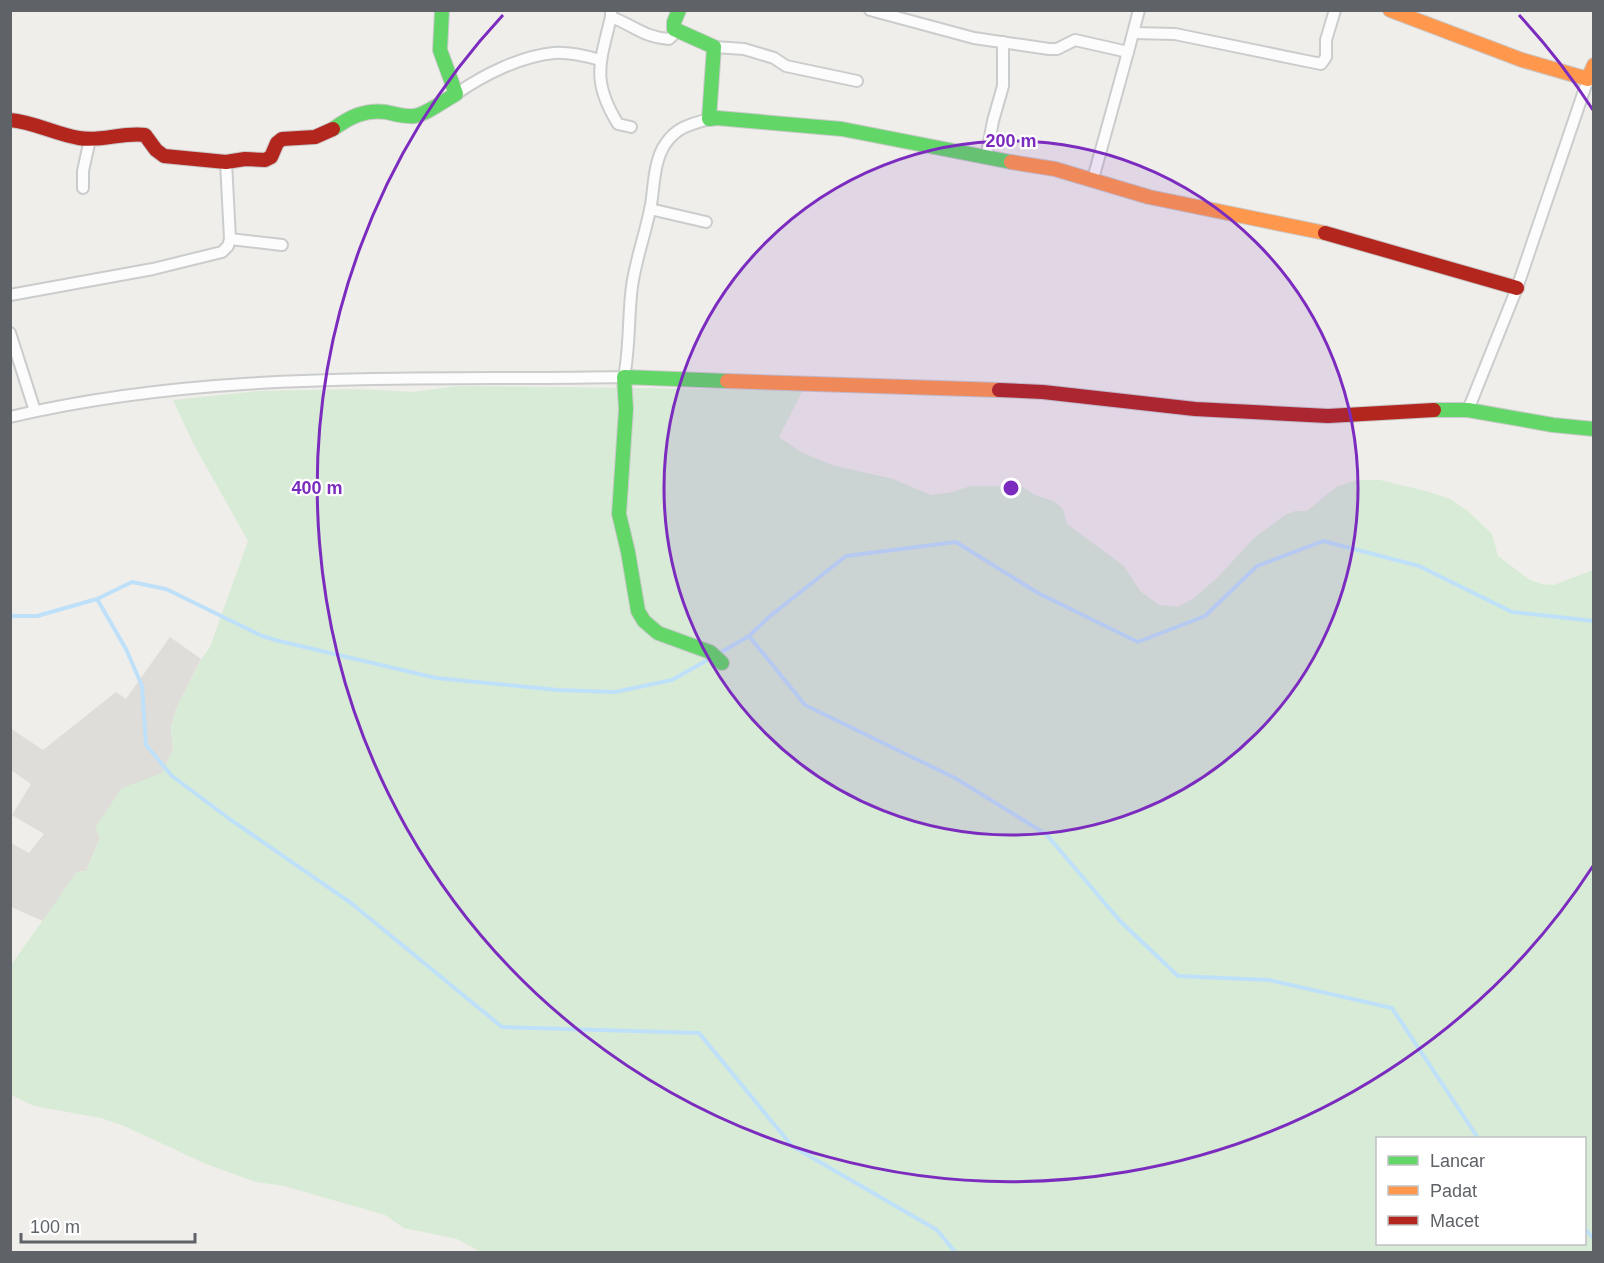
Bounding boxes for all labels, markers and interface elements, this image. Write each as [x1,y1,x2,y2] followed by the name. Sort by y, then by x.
[985,131,1037,151] text: 200 m
[291,478,343,498] text: 400 m
[1001,478,1021,498] centre of rings
[1376,1137,1586,1245] legend
[1430,1151,1485,1171] text: Lancar
[1430,1181,1477,1201] text: Padat
[21,1206,195,1244] scale bar
[1430,1211,1479,1231] text: Macet
[30,1217,80,1237] text: 100 m

